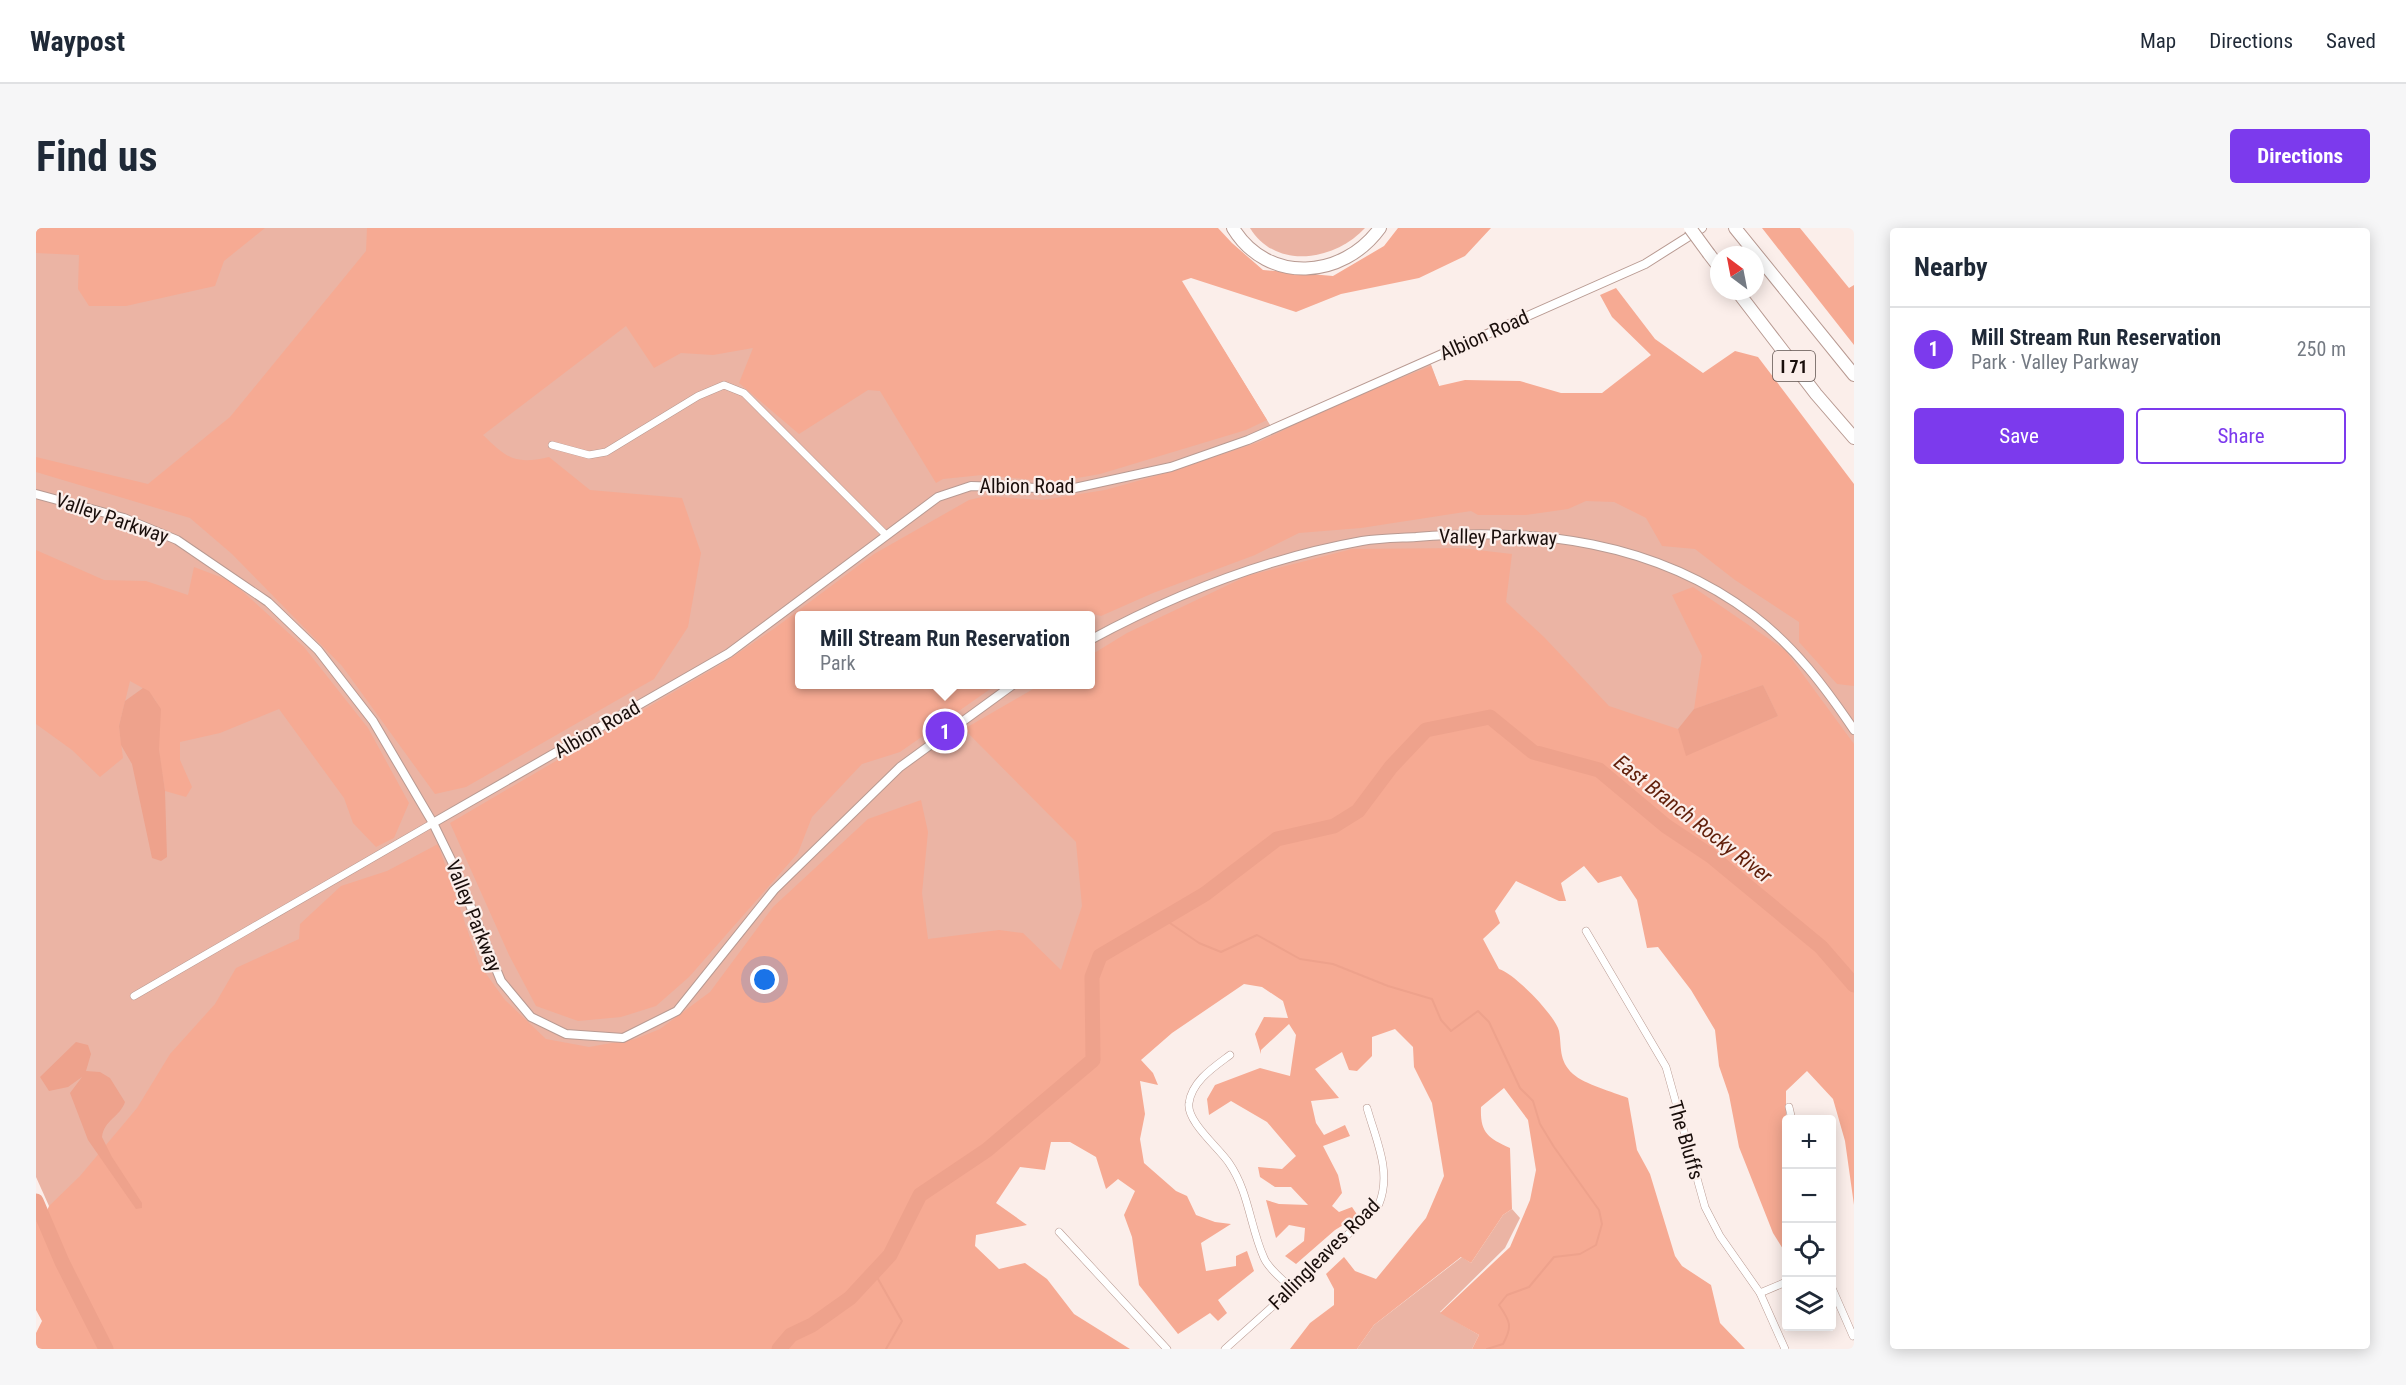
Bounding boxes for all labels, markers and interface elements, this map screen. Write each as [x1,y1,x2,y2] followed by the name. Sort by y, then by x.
[30,25,125,58] text: Waypost
[2140,29,2176,53] text: Map
[2209,29,2293,53] text: Directions
[2326,29,2376,53] text: Saved
[2230,129,2370,183] button: Directions
[36,132,157,181] text: Find us
[1710,246,1764,300] north arrow
[1914,252,1988,282] text: Nearby
[1436,305,1532,365] street label: Albion Road
[1971,325,2221,350] text: Mill Stream Run Reservation
[1928,337,1939,361] text: 1
[2297,337,2346,361] text: 250 m
[1971,350,2139,374] text: Park · Valley Parkway
[1773,351,1815,381] road number: I 71
[1914,408,2124,464] button: Save
[2136,408,2346,464] button: Share
[979,474,1075,498] street label: Albion Road
[52,487,172,549] street label: Valley Parkway
[1439,524,1557,550] street label: Valley Parkway
[795,611,1095,689] popup
[820,626,1070,651] text: Mill Stream Run Reservation
[820,651,856,675] text: Park
[550,695,644,763] street label: Albion Road
[926,708,964,754] pin: 1
[1609,750,1777,888] water label: East Branch Rocky River
[441,857,507,975] street label: Valley Parkway
[750,965,779,994] your location
[1663,1098,1709,1182] street label: The Bluffs
[1782,1115,1836,1331] map controls
[1782,1115,1836,1169] button: +
[1782,1169,1836,1223] button: −
[1263,1193,1385,1315] street label: Fallingleaves Road
[1782,1223,1836,1277] button: locate
[1782,1277,1836,1331] button: layers

